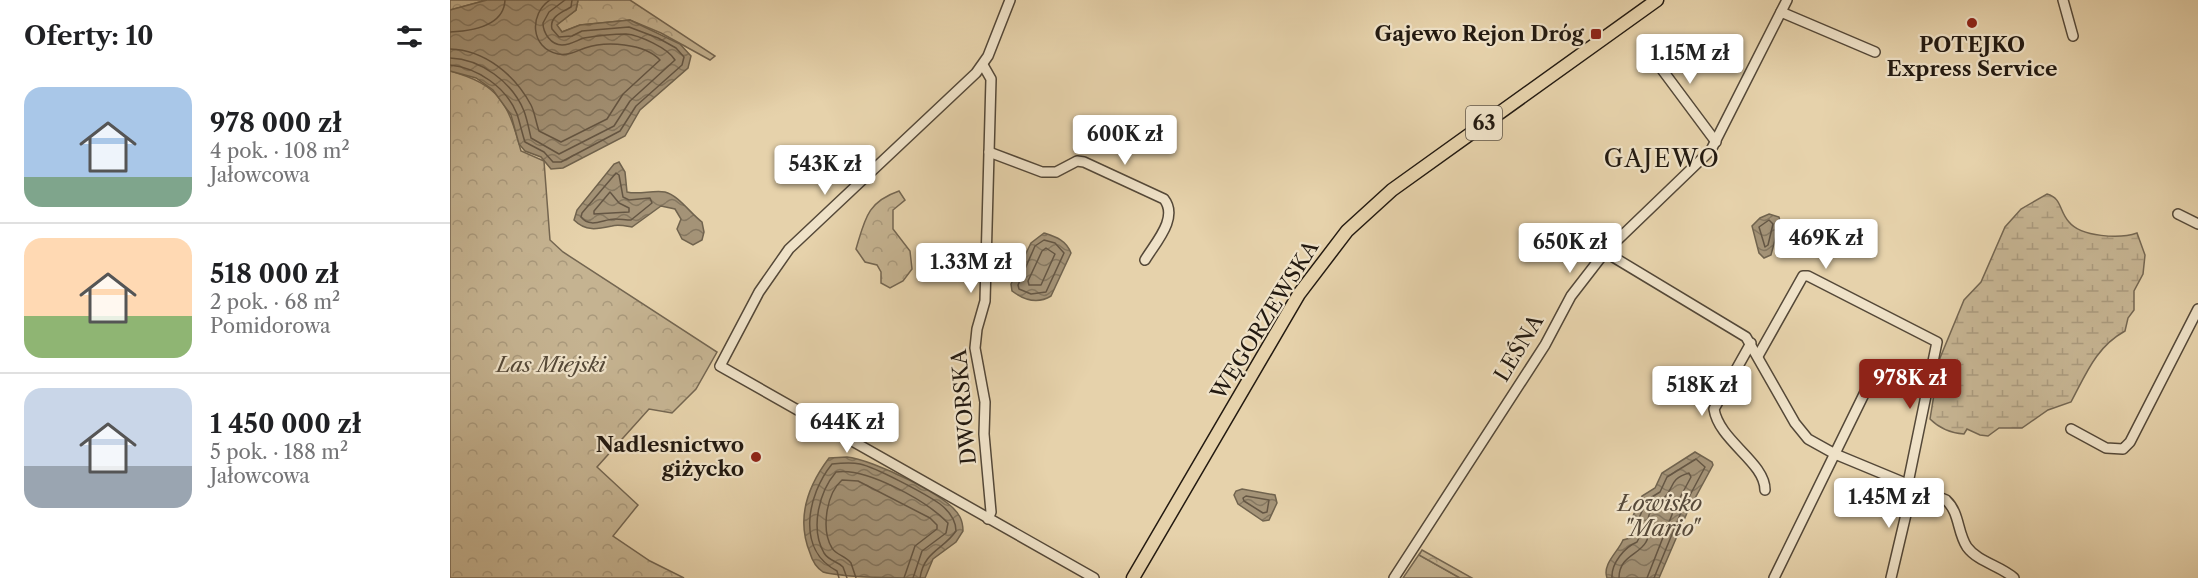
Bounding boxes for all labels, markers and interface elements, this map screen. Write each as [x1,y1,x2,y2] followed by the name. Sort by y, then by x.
[1965,16,1979,30] marker: POTEJKO Express Service
[24,20,154,52] text: Oferty: 10
[393,20,426,53] icon: filters
[1375,21,1585,46] place label: Gajewo Rejon Dróg
[1589,27,1603,41] marker: Gajewo Rejon Dróg
[1887,32,2057,81] place label: POTEJKO Express Service
[1628,34,1752,85] pin: 1.15M zł
[1650,41,1730,65] text: 1.15M zł
[1466,106,1502,140] road number: 63
[210,107,342,139] text: 978 000 zł
[72,111,144,183] icon: home
[1070,115,1180,166] pin: 600K zł
[1087,122,1163,146] text: 600K zł
[210,139,350,163] text: 4 pok. · 108 m²
[1604,144,1720,173] district label: GAJEWO
[770,145,880,196] pin: 543K zł
[788,152,862,176] text: 543K zł
[210,163,310,187] text: Jałowcowa
[1771,219,1881,270] pin: 469K zł
[1515,223,1625,274] pin: 650K zł
[1789,226,1863,250] text: 469K zł
[1533,230,1607,254] text: 650K zł
[1205,235,1324,405] street label: WĘGORZEWSKA
[909,243,1033,294] pin: 1.33M zł
[930,250,1012,274] text: 1.33M zł
[210,258,339,290] text: 518 000 zł
[72,262,144,334] icon: home
[210,290,340,314] text: 2 pok. · 68 m²
[1489,309,1548,386] street label: LEŚNA
[210,314,331,338] text: Pomidorowa
[946,348,981,466] street label: DWORSKA
[494,352,607,377] park label: Las Miejski
[1855,359,1965,410] pin: 978K zł
[1647,366,1757,417] pin: 518K zł
[1873,366,1947,390] text: 978K zł
[1666,373,1738,397] text: 518K zł
[792,403,902,454] pin: 644K zł
[210,408,361,440] text: 1 450 000 zł
[810,410,884,434] text: 644K zł
[72,412,144,484] icon: home
[596,432,744,481] place label: Nadlesnictwo giżycko
[210,440,348,464] text: 5 pok. · 188 m²
[749,450,763,464] marker: Nadlesnictwo giżycko
[210,464,310,488] text: Jałowcowa
[1827,478,1951,529] pin: 1.45M zł
[1848,485,1930,509] text: 1.45M zł
[1616,490,1702,542] water label: Łowisko "Mario"

